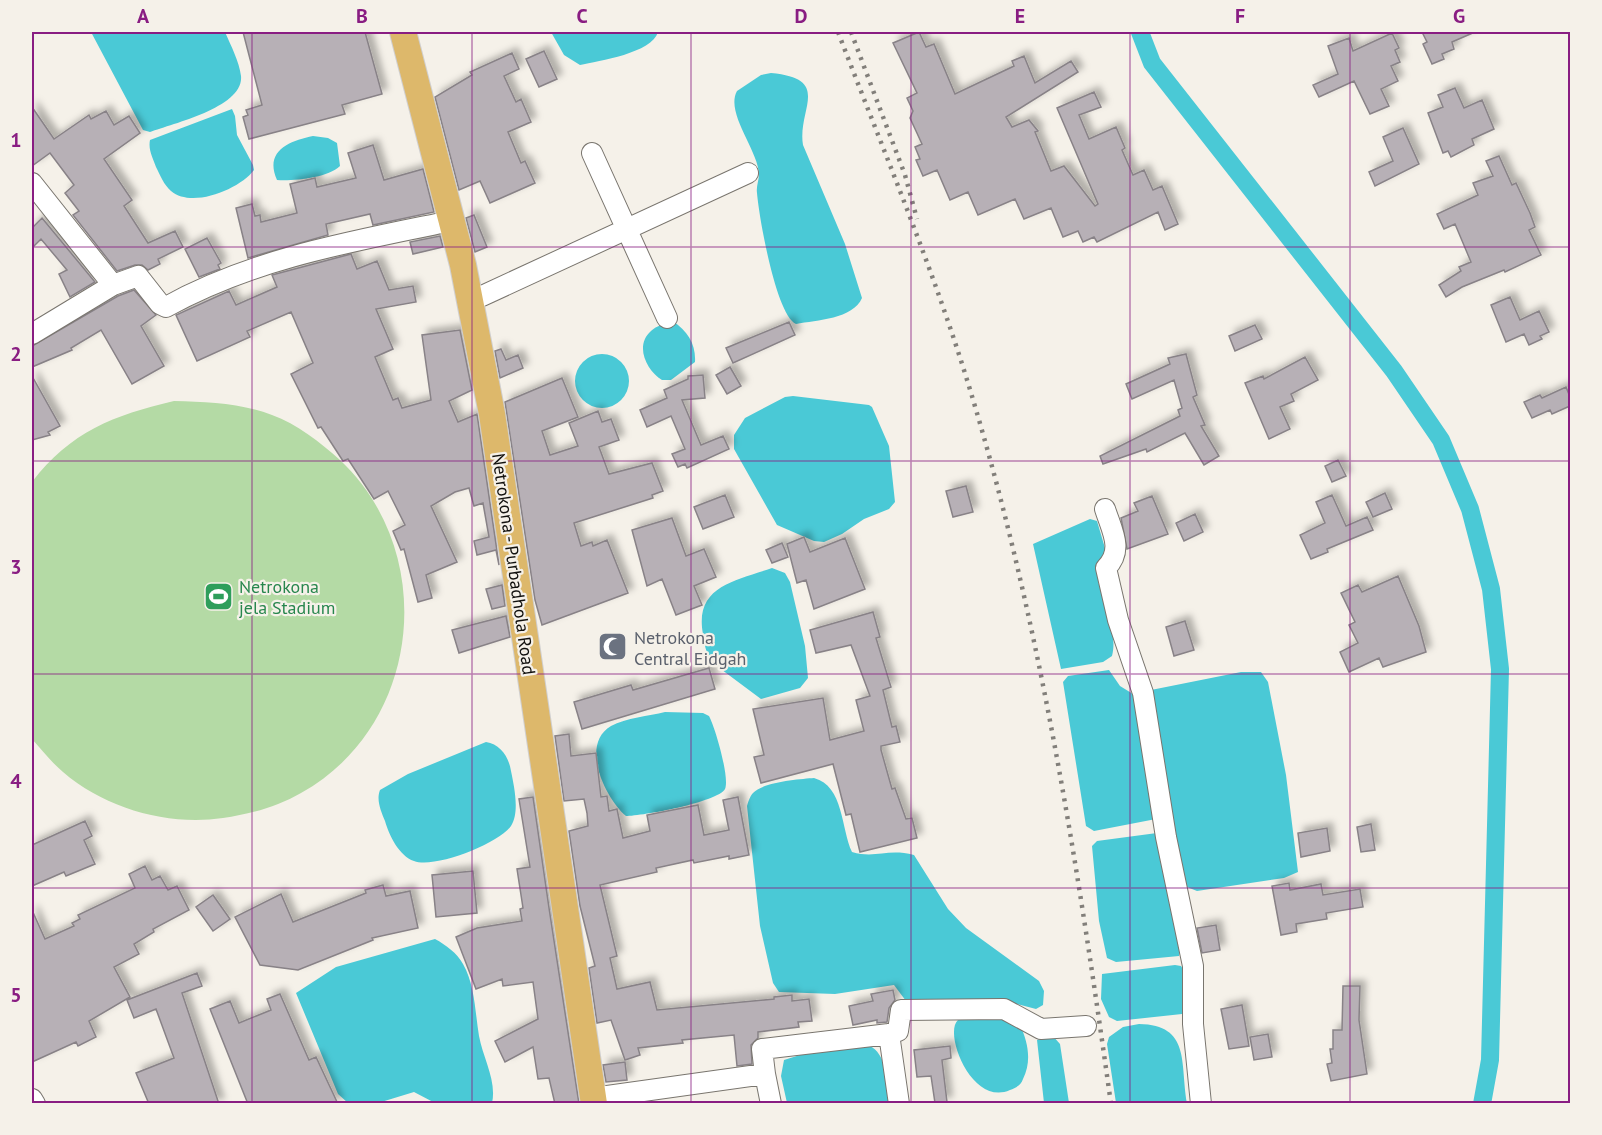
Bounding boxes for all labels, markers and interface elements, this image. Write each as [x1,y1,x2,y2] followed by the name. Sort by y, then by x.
[137,3,150,29] text: A
[356,3,368,29] text: B
[576,3,588,29] text: C
[795,3,808,29] text: D
[1015,3,1025,29] text: E
[1235,3,1245,29] text: F
[1453,3,1465,29] text: G
[10,127,22,153] text: 1
[10,341,22,367] text: 2
[487,452,541,676] street label: Netrokona - Purbadhola Road
[10,554,22,580] text: 3
[239,575,335,619] place label: Netrokona jela Stadium
[202,580,234,612] sports icon: Netrokona jela Stadium
[634,626,746,670] place label: Netrokona Central Eidgah
[597,631,629,663] mosque icon: Netrokona Central Eidgah
[10,768,22,794] text: 4
[10,982,22,1008] text: 5

